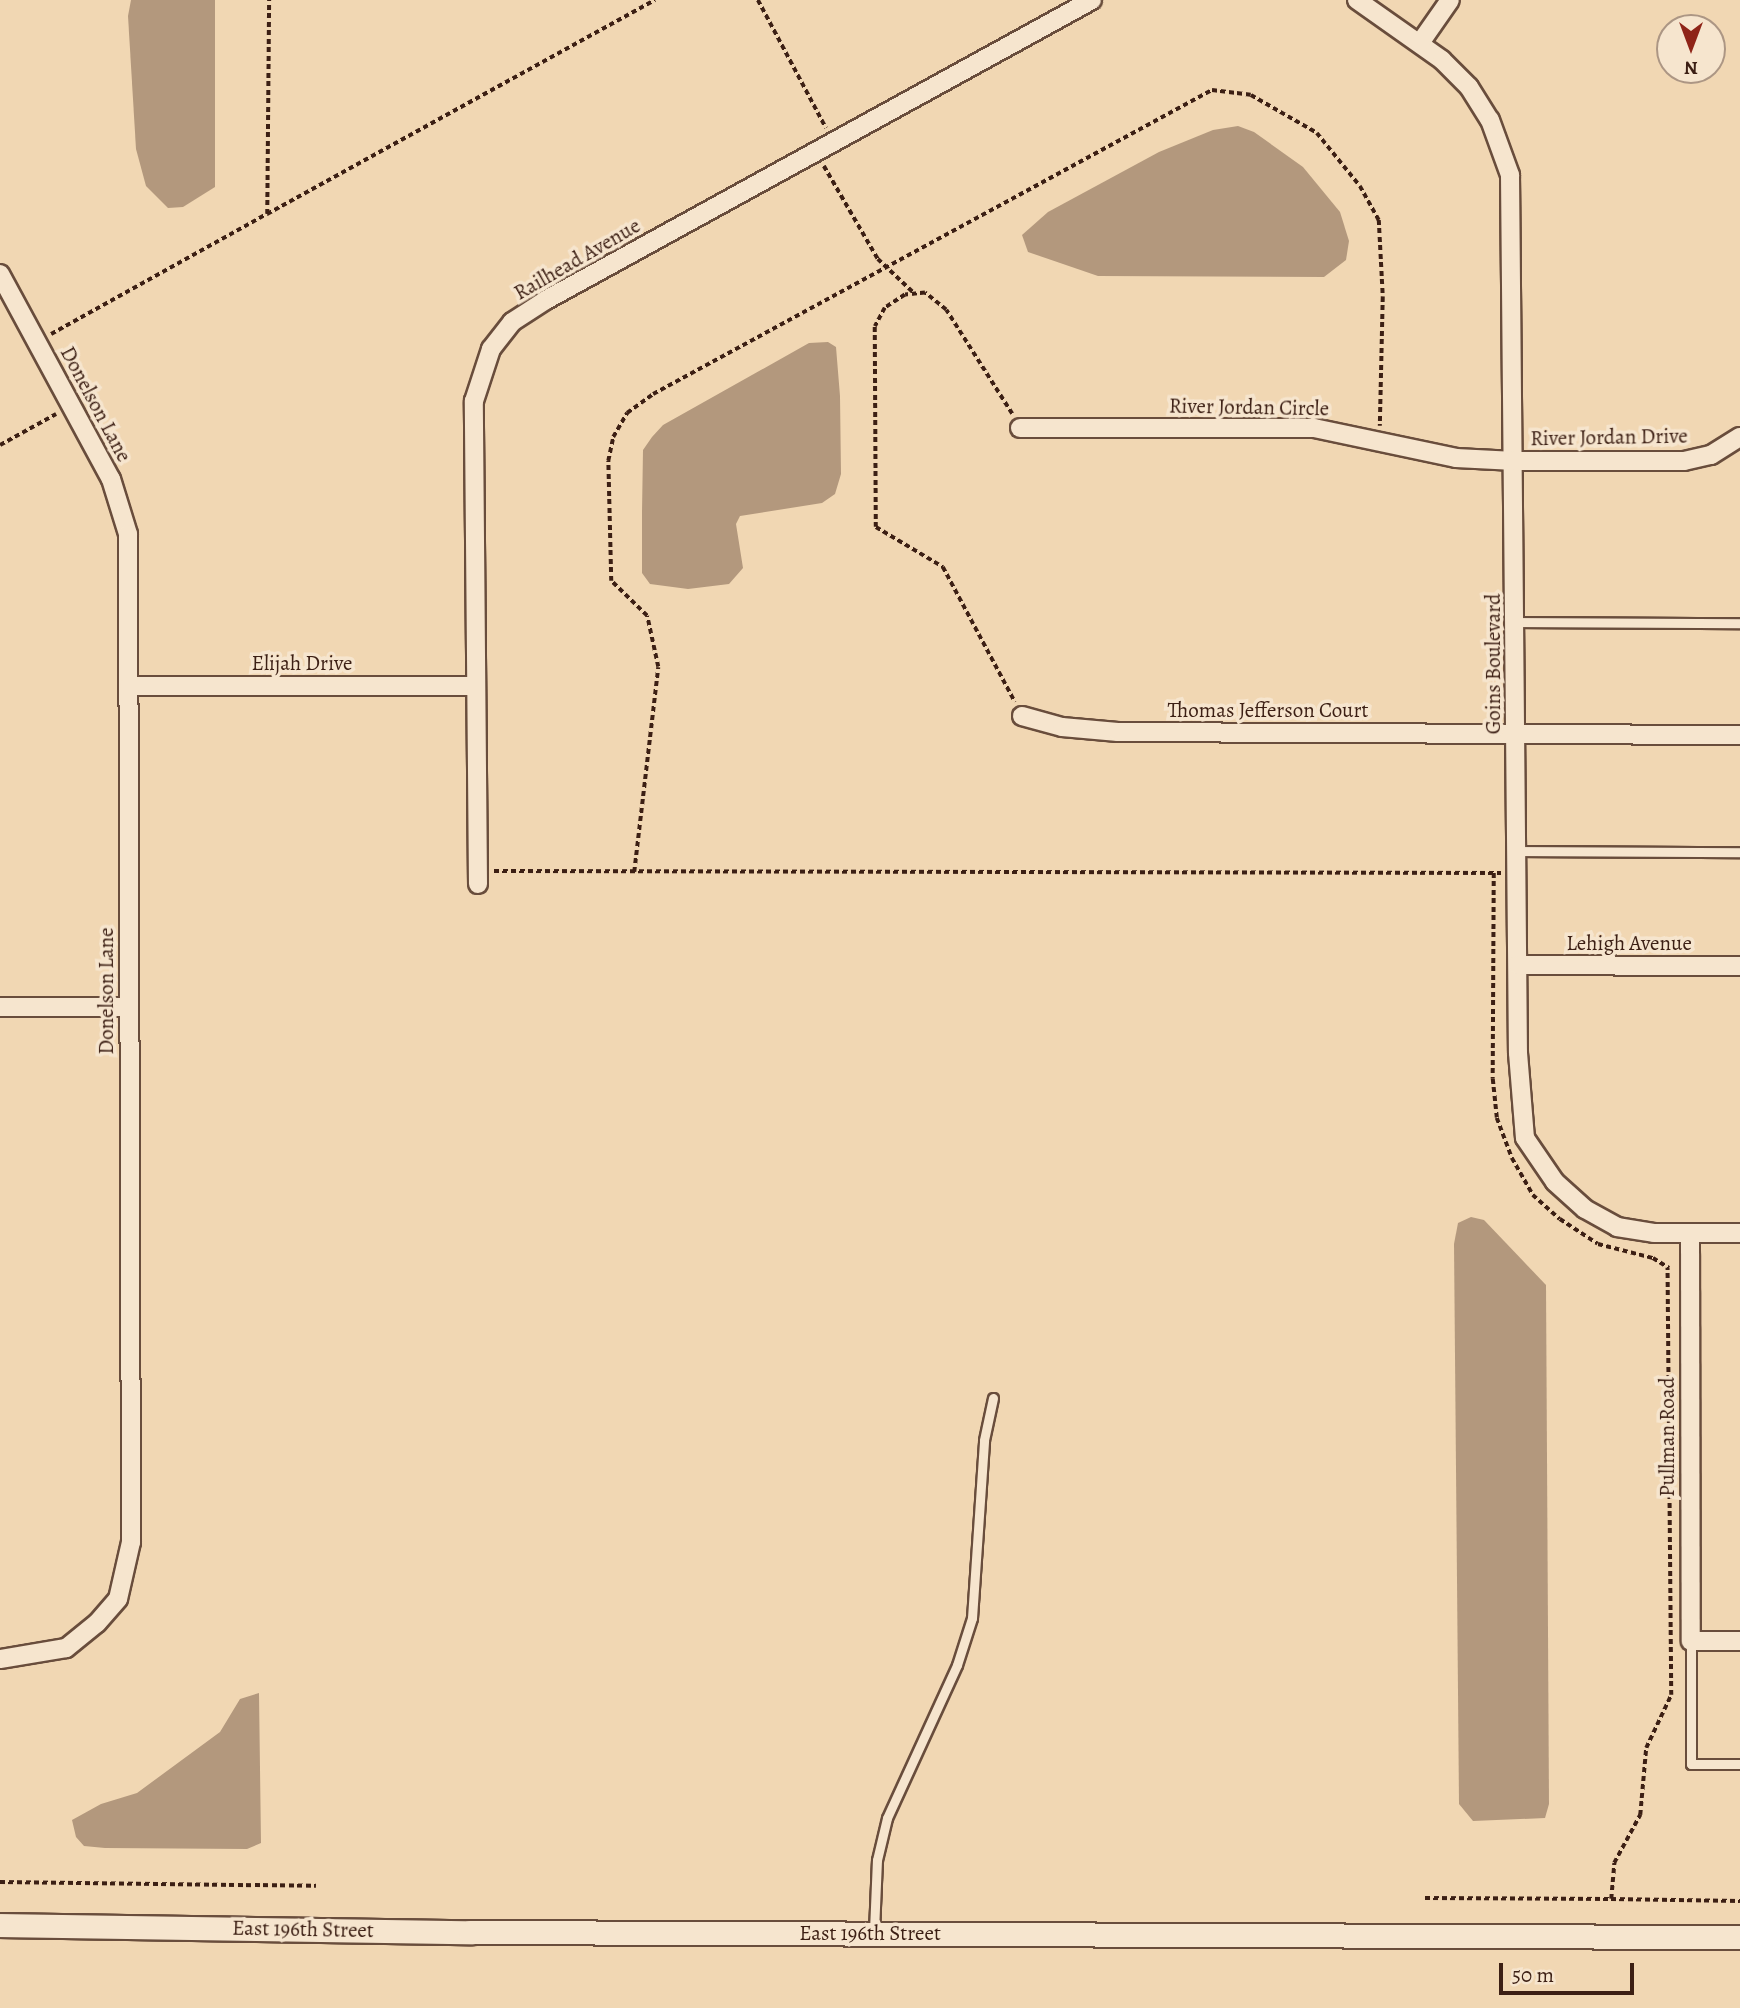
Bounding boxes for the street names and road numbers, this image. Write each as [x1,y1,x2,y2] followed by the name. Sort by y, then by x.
[509,213,645,305] street label: Railhead Avenue
[55,342,137,466] street label: Donelson Lane
[1169,393,1329,421] street label: River Jordan Circle
[1530,423,1688,451] street label: River Jordan Drive
[1480,594,1506,734] street label: Goins Boulevard
[251,650,353,676] street label: Elijah Drive
[1168,697,1368,723] street label: Thomas Jefferson Court
[93,927,119,1055] street label: Donelson Lane
[1566,930,1692,956] street label: Lehigh Avenue
[1654,1377,1680,1497] street label: Pullman Road
[232,1915,374,1943] street label: East 196th Street
[799,1920,941,1946] street label: East 196th Street

